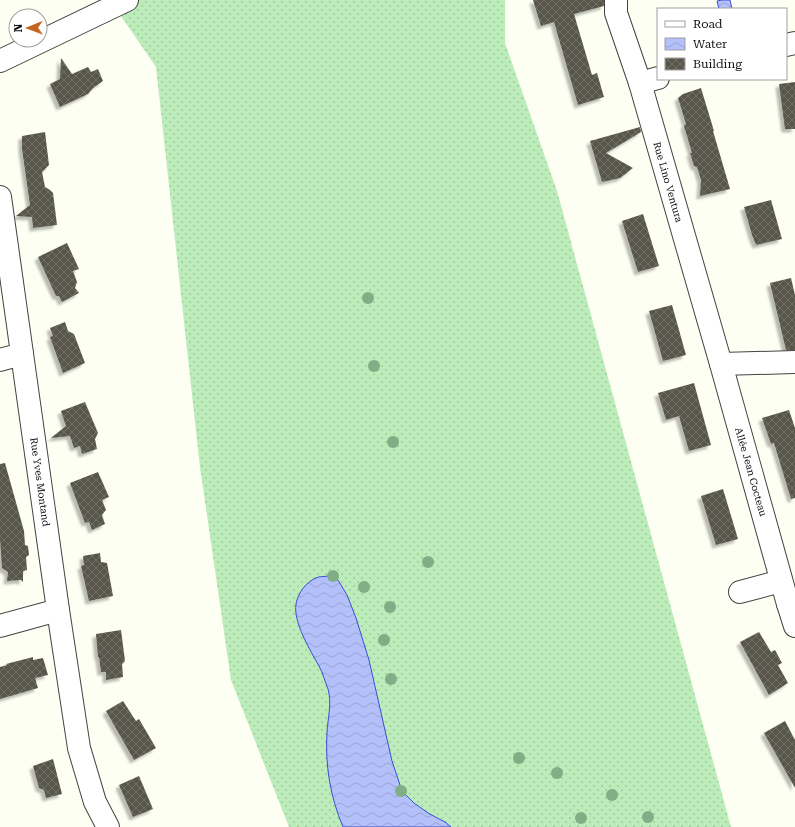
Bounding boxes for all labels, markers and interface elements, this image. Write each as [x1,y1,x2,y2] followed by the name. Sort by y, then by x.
[8,8,48,48] north arrow
[657,8,787,80] legend
[693,17,723,31] text: Road
[12,23,25,33] text: N
[693,37,727,51] text: Water
[693,57,742,71] text: Building
[651,140,685,224] street label: Rue Lino Ventura
[733,426,769,518] street label: Allée Jean Cocteau
[28,437,52,528] street label: Rue Yves Montand

